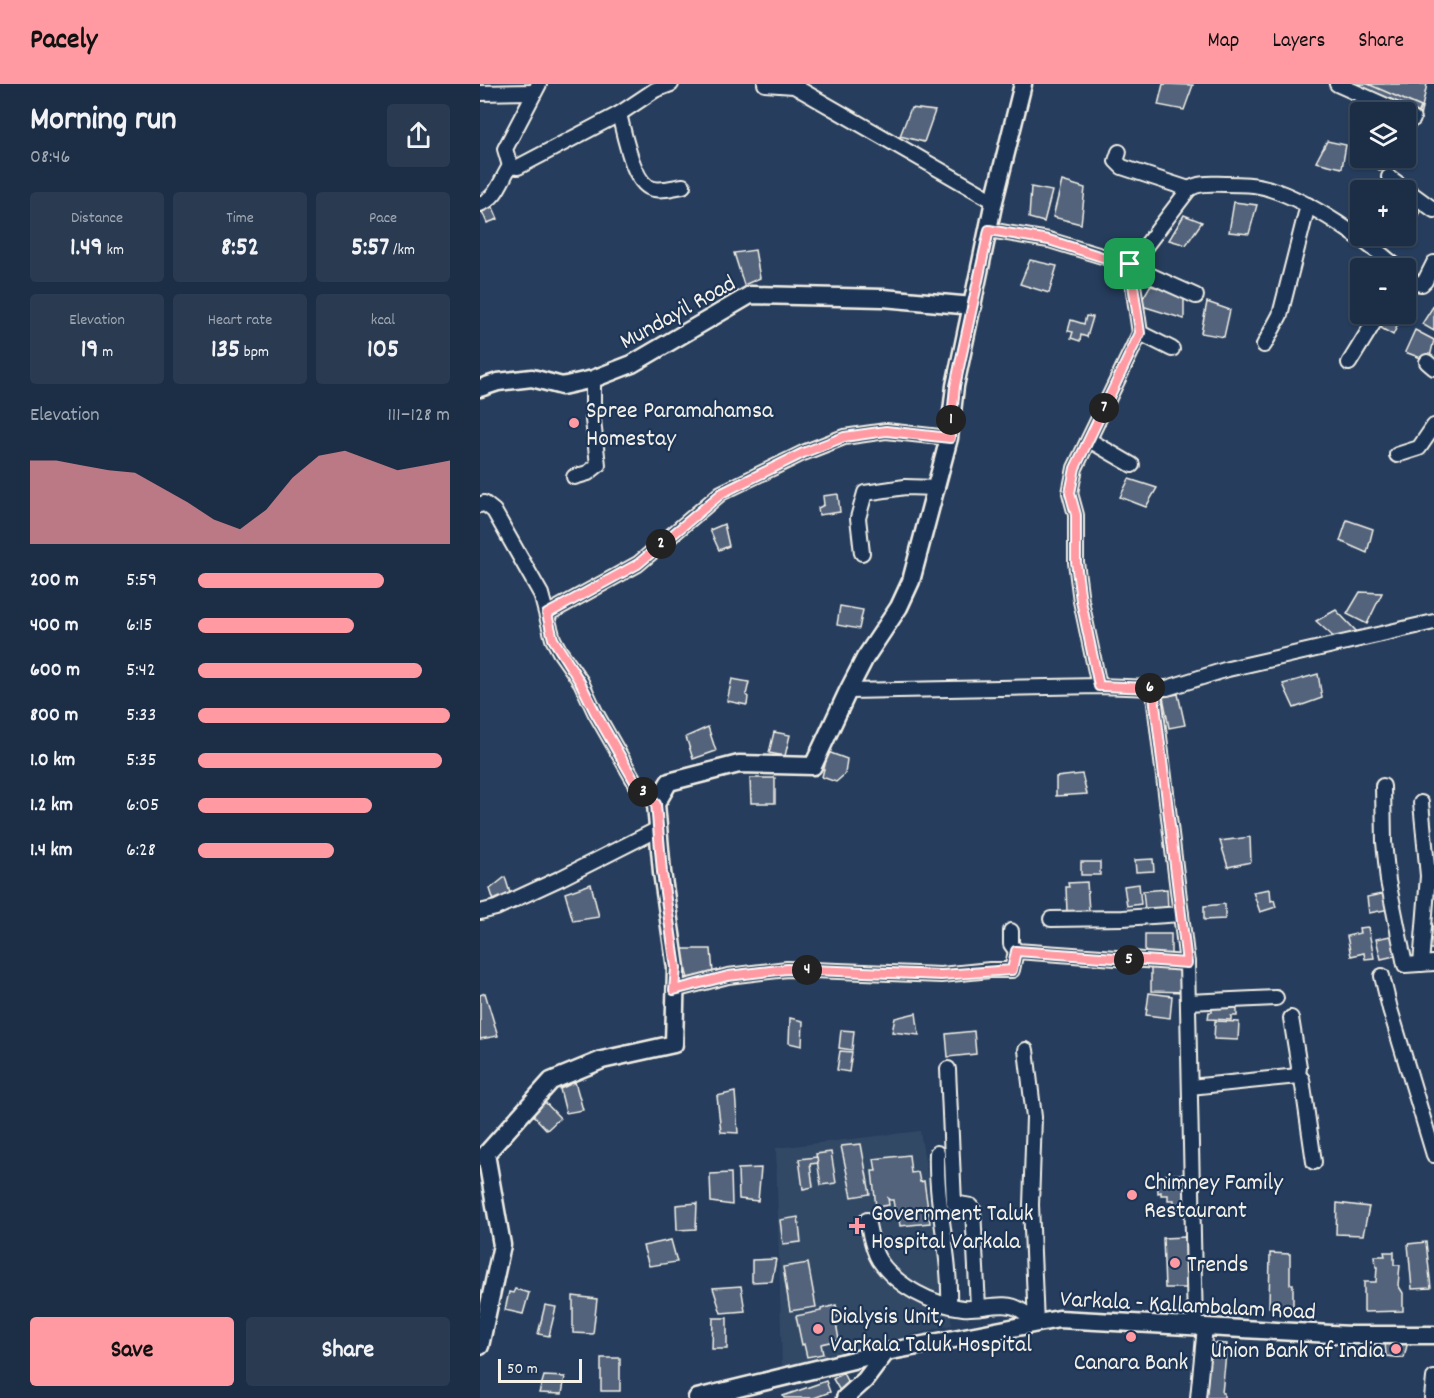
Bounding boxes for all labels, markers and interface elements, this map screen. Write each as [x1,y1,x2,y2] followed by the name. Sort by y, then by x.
[30,22,97,62] text: Pacely
[1208,27,1239,57] text: Map
[1272,27,1325,57] text: Layers
[1358,27,1404,57] text: Share
[30,98,177,145] text: Morning run
[1350,102,1416,324] map controls
[1350,102,1416,168] button: layers
[387,104,450,167] button: share
[30,144,70,172] text: 08:46
[1350,180,1416,246] button: +
[71,207,123,230] text: Distance
[226,207,254,230] text: Time
[369,207,397,230] text: Pace
[70,230,103,267] text: 1.49
[221,230,259,267] text: 8:52
[351,230,389,267] text: 5:57
[1104,238,1155,289] pin
[103,239,124,262] text: km
[389,239,415,262] text: /km
[1113,247,1146,280] icon: arrive
[1350,258,1416,324] button: −
[614,268,743,360] street label: Mundayil Road
[69,309,125,332] text: Elevation
[208,309,272,332] text: Heart rate
[371,309,395,332] text: kcal
[81,332,98,369] text: 19
[211,332,240,369] text: 135
[367,332,399,369] text: 105
[98,341,113,364] text: m
[240,341,269,364] text: bpm
[1089,393,1119,423] pin: 7
[586,395,774,457] place label: Spree Paramahamsa Homestay
[1101,396,1107,419] text: 7
[30,402,100,430] text: Elevation
[387,402,450,430] text: 111–128 m
[936,405,966,435] pin: 1
[949,408,953,431] text: 1
[567,416,581,430] marker: Spree Paramahamsa Homestay
[646,529,676,559] pin: 2
[658,532,665,555] text: 2
[30,567,79,595] text: 200 m
[126,567,157,595] text: 5:59
[30,612,78,640] text: 400 m
[126,612,153,640] text: 6:15
[30,657,80,685] text: 600 m
[126,657,156,685] text: 5:42
[1135,673,1165,703] pin: 6
[1146,676,1154,699] text: 6
[30,702,78,730] text: 800 m
[126,702,156,730] text: 5:33
[30,747,75,775] text: 1.0 km
[126,747,157,775] text: 5:35
[628,777,658,807] pin: 3
[639,780,647,803] text: 3
[30,792,73,820] text: 1.2 km
[126,792,159,820] text: 6:05
[30,837,73,865] text: 1.4 km
[126,837,156,865] text: 6:28
[1114,945,1144,975] pin: 5
[1125,948,1133,971] text: 5
[792,955,822,985] pin: 4
[804,958,810,981] text: 4
[1144,1167,1284,1229] place label: Chimney Family Restaurant
[1125,1188,1139,1202] marker: Chimney Family Restaurant
[871,1198,1034,1260] place label: Government Taluk Hospital Varkala
[848,1217,866,1235] marker: Government Taluk Hospital Varkala
[1187,1249,1249,1283] place label: Trends
[1168,1256,1182,1270] marker: Trends
[1059,1283,1317,1331] street label: Varkala - Kallambalam Road
[830,1301,1032,1363] place label: Dialysis Unit, Varkala Taluk Hospital
[30,1317,234,1386] button: Save
[246,1317,450,1386] button: Share
[811,1322,825,1336] marker: Dialysis Unit, Varkala Taluk Hospital
[1124,1330,1138,1344] marker: Canara Bank
[1211,1335,1385,1369] place label: Union Bank of India
[1389,1342,1403,1356] marker: Union Bank of India
[1074,1347,1188,1381] place label: Canara Bank
[498,1356,582,1384] scale bar
[507,1358,538,1381] text: 50 m

